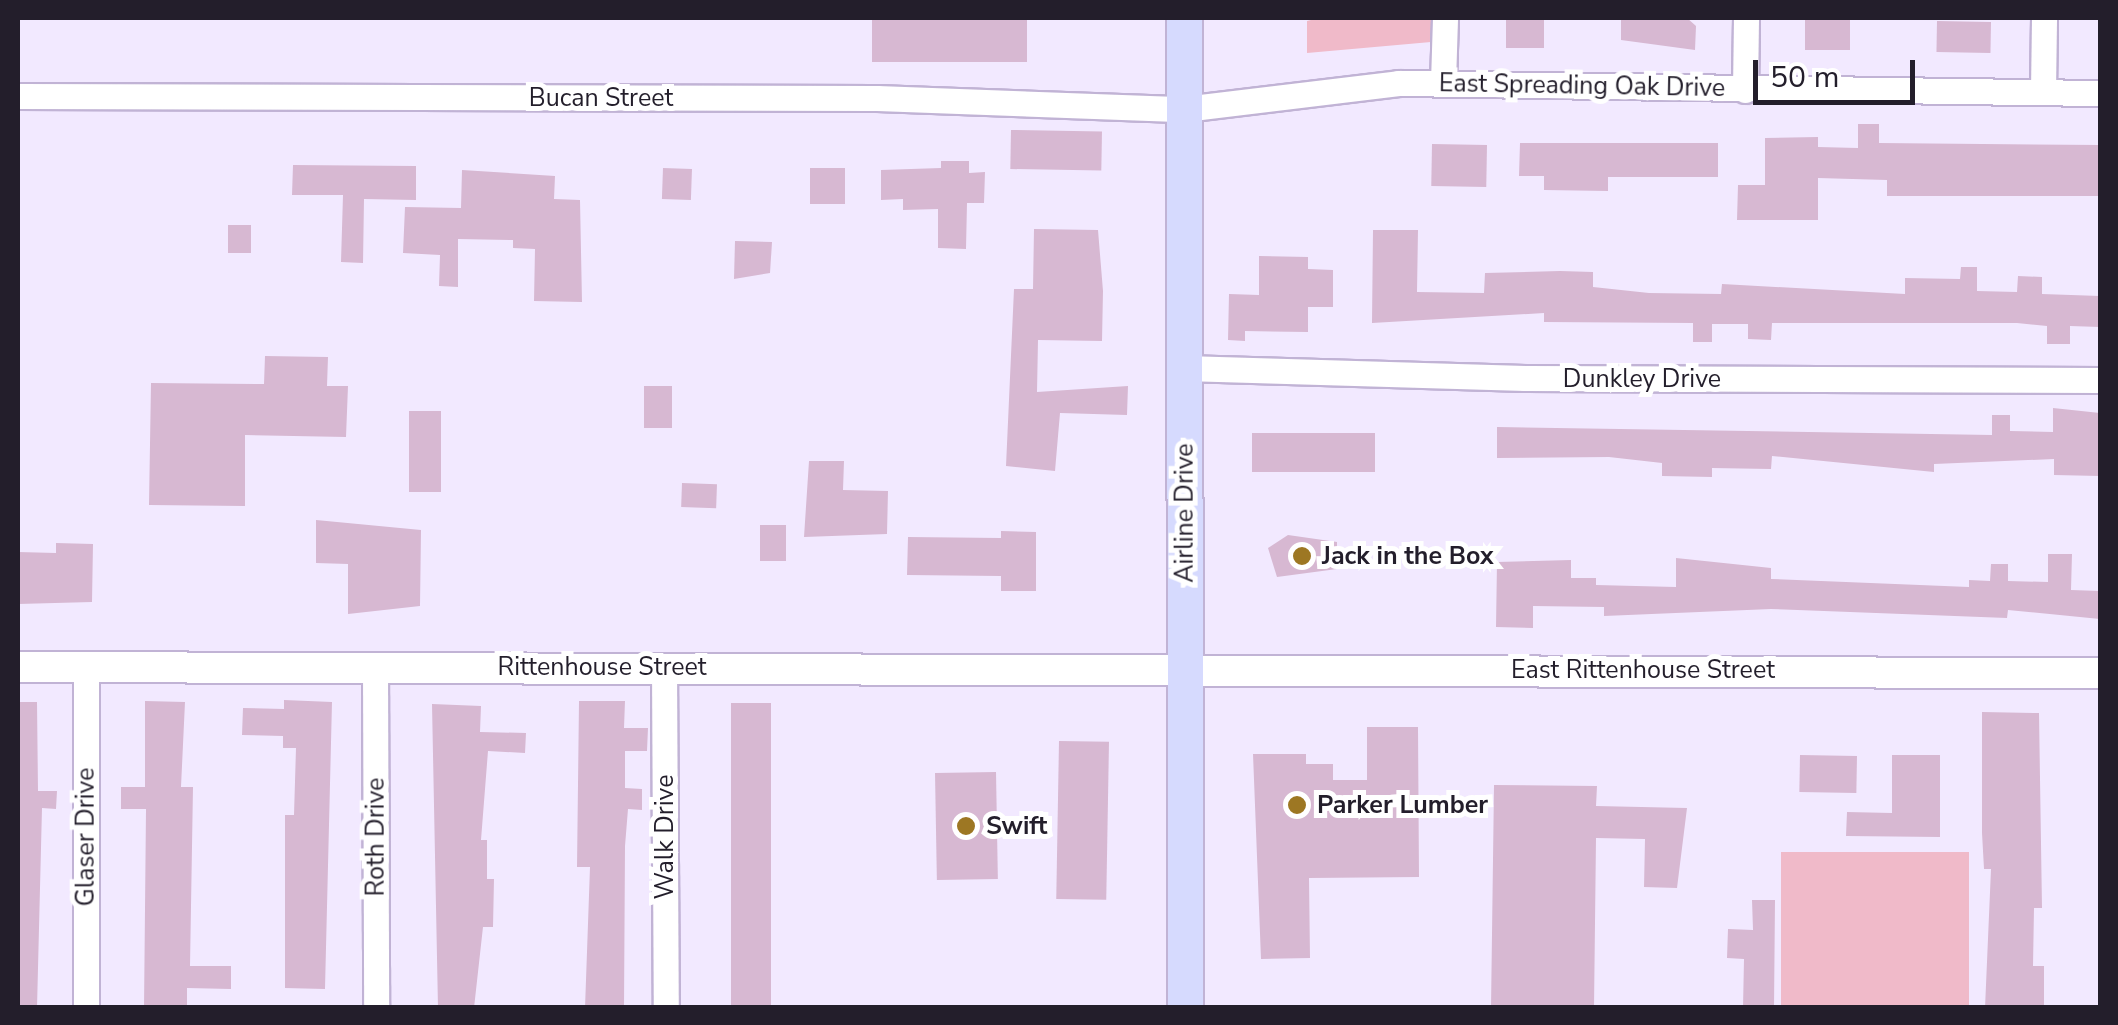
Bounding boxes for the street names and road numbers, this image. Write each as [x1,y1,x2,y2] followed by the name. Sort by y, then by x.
[1439,69,1725,103] street label: East Spreading Oak Drive
[529,83,673,113] street label: Bucan Street
[1563,364,1721,394] street label: Dunkley Drive
[1170,443,1200,583] street label: Airline Drive
[497,652,707,682] street label: Rittenhouse Street
[1511,655,1775,685] street label: East Rittenhouse Street
[71,768,101,906] street label: Glaser Drive
[650,775,680,899] street label: Walk Drive
[361,778,391,896] street label: Roth Drive

